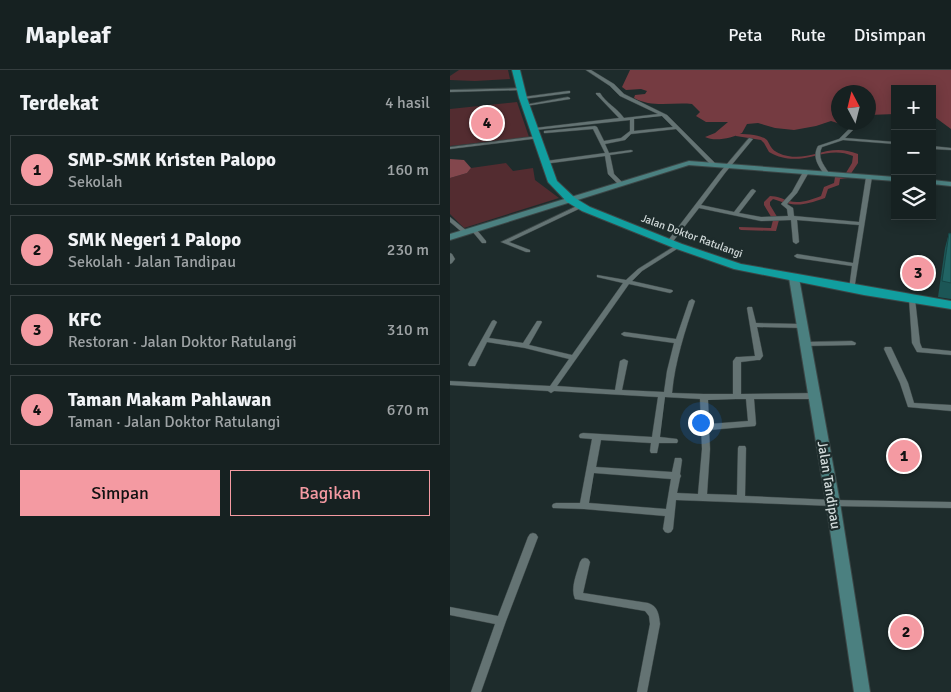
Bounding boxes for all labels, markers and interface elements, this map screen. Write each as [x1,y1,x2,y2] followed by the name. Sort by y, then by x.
[25,20,110,50] text: Mapleaf
[728,24,762,46] text: Peta
[790,24,826,46] text: Rute
[854,24,926,46] text: Disimpan
[831,85,876,130] north arrow
[891,85,936,220] map controls
[891,85,936,130] button: +
[20,90,99,116] text: Terdekat
[385,93,430,113] text: 4 hasil
[471,104,503,142] pin: 4
[891,130,936,175] button: −
[68,148,276,172] text: SMP-SMK Kristen Palopo
[33,160,41,180] text: 1
[387,160,429,180] text: 160 m
[68,172,122,192] text: Sekolah
[891,175,936,220] button: layers
[639,212,745,260] street label: Jalan Doktor Ratulangi
[68,228,241,252] text: SMK Negeri 1 Palopo
[33,240,41,260] text: 2
[387,240,429,260] text: 230 m
[68,252,236,272] text: Sekolah · Jalan Tandipau
[902,254,934,292] pin: 3
[68,308,101,332] text: KFC
[33,320,41,340] text: 3
[387,320,429,340] text: 310 m
[68,332,297,352] text: Restoran · Jalan Doktor Ratulangi
[68,388,271,412] text: Taman Makam Pahlawan
[33,400,41,420] text: 4
[387,400,429,420] text: 670 m
[688,410,714,436] your location
[68,412,280,432] text: Taman · Jalan Doktor Ratulangi
[888,437,920,475] pin: 1
[814,440,844,530] street label: Jalan Tandipau
[20,470,220,516] button: Simpan
[230,470,430,516] button: Bagikan
[890,613,922,651] pin: 2

